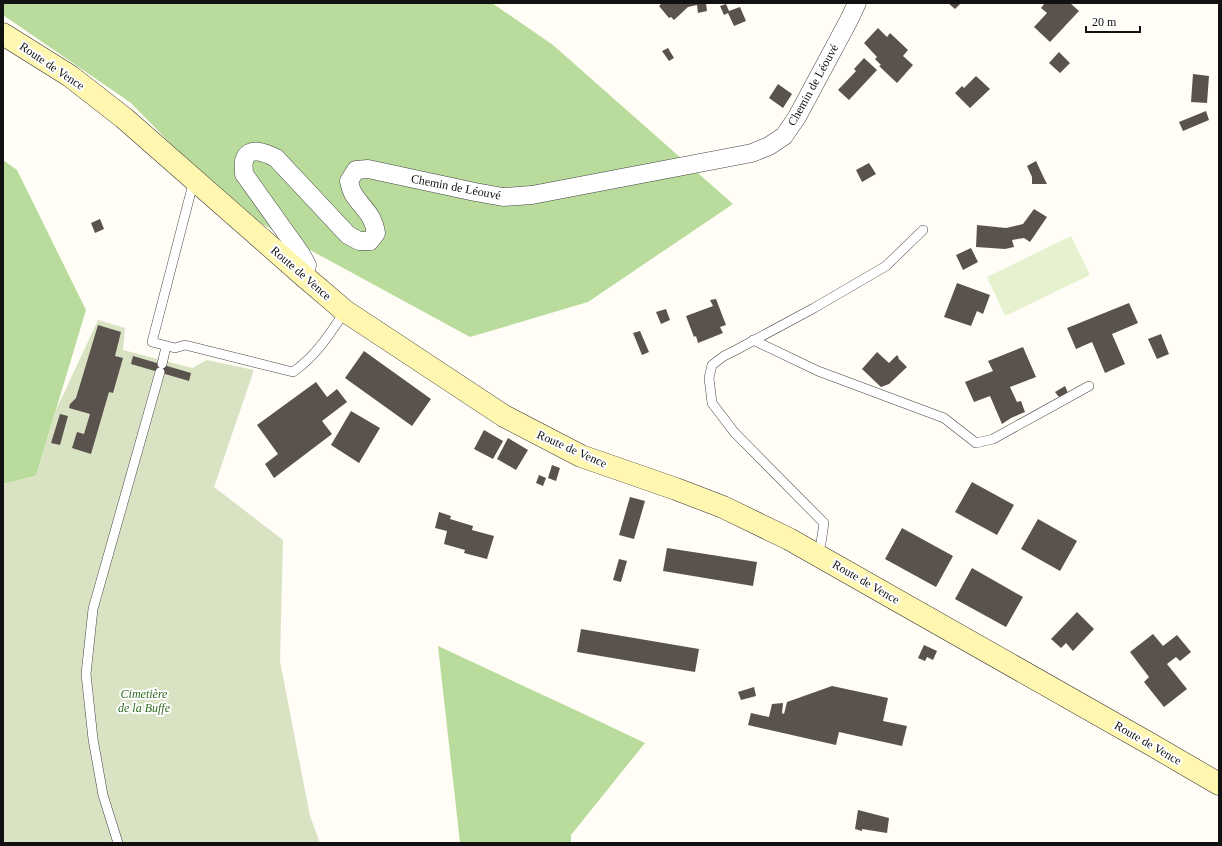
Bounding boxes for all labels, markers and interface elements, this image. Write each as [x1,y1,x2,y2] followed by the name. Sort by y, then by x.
[1086,8,1140,34] scale bar
[1092,15,1117,29] text: 20 m
[17,39,87,93] street label: Route de Vence
[785,42,841,128] street label: Chemin de Léouvé
[410,171,502,203] street label: Chemin de Léouvé
[268,243,334,303] street label: Route de Vence
[535,427,609,471] street label: Route de Vence
[830,557,902,607] street label: Route de Vence
[118,687,171,715] park label: Cimetière de la Buffe
[1112,718,1184,768] street label: Route de Vence

